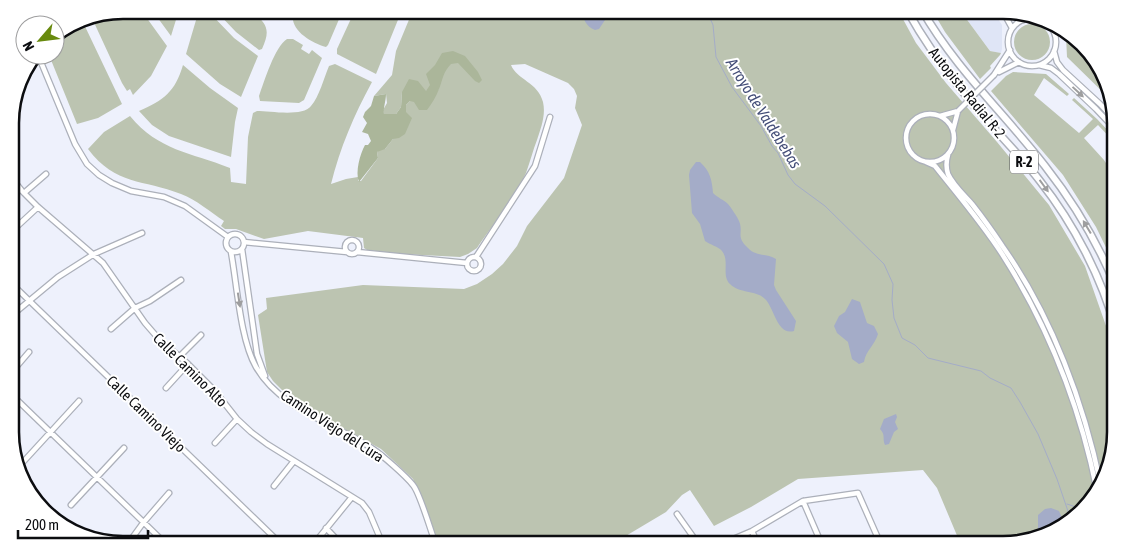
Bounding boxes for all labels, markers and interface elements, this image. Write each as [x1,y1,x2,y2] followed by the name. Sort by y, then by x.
[15,15,65,65] north arrow
[20,39,38,54] text: N
[926,44,1009,141] street label: Autopista Radial R-2
[721,54,805,172] water label: Arroyo de Valdebebas
[1072,86,1084,98] one-way arrow
[1010,150,1038,173] road number: R-2
[1039,179,1049,193] one-way arrow
[1082,221,1091,234] one-way arrow
[236,292,244,308] one-way arrow
[150,329,231,410] street label: Calle Camino Alto
[103,372,189,455] street label: Calle Camino Viejo
[277,386,387,465] street label: Camino Viejo del Cura
[18,508,148,540] scale bar
[25,516,59,533] text: 200 m

